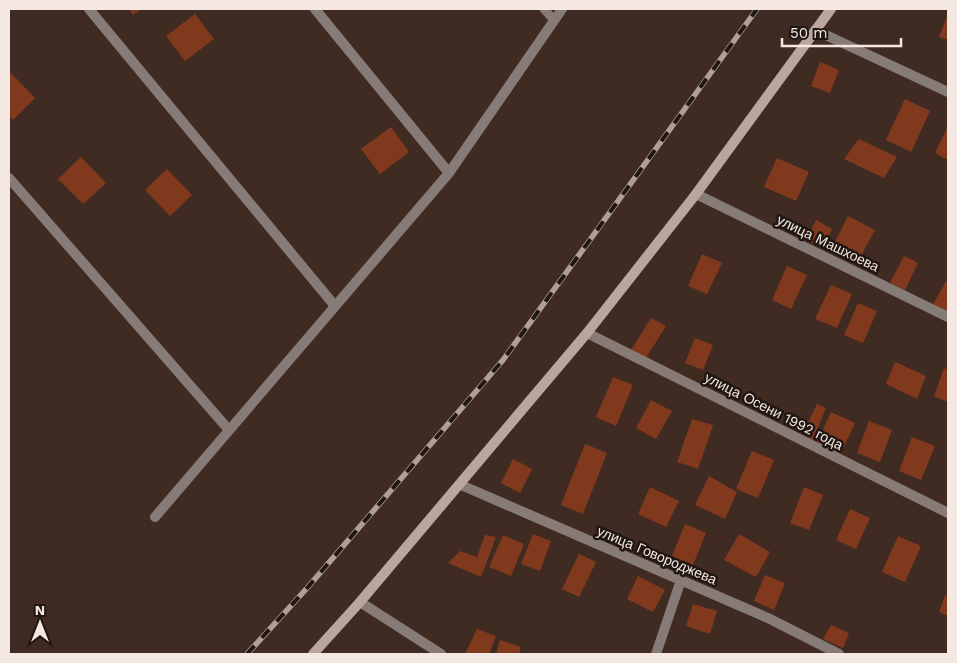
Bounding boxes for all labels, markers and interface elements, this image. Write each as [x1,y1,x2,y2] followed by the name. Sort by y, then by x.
[782,15,901,47] scale bar
[790,24,827,42] text: 50 m
[774,211,882,275] street label: улица Машхоева
[702,369,846,453] street label: улица Осени 1992 года
[595,523,719,588] street label: улица Говороджева
[15,598,65,648] north arrow
[35,602,45,618] text: N

